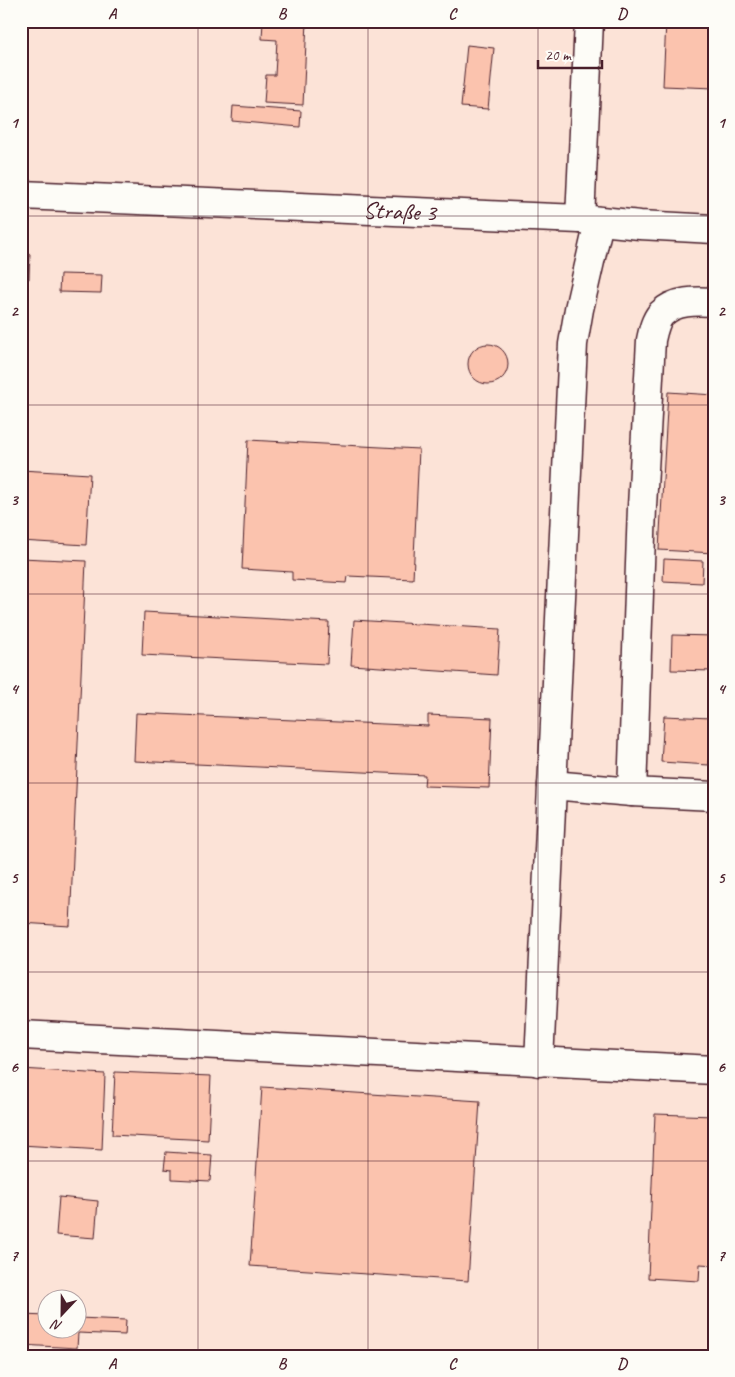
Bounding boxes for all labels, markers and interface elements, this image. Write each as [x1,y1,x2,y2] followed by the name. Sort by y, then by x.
[108,4,118,24] text: A
[278,4,288,24] text: B
[448,4,458,24] text: C
[617,4,628,24] text: D
[538,38,601,70] scale bar
[545,46,572,65] text: 20 m
[10,113,19,133] text: 1
[717,113,726,133] text: 1
[362,195,439,228] street label: Straße 3
[10,301,19,321] text: 2
[717,301,726,321] text: 2
[10,490,19,510] text: 3
[717,490,726,510] text: 3
[10,679,19,699] text: 4
[717,679,726,699] text: 4
[11,868,20,888] text: 5
[718,868,727,888] text: 5
[10,1057,19,1077] text: 6
[717,1057,726,1077] text: 6
[10,1246,19,1266] text: 7
[717,1246,726,1266] text: 7
[38,1290,88,1340] north arrow
[48,1315,65,1335] text: N
[108,1354,118,1374] text: A
[278,1354,288,1374] text: B
[448,1354,458,1374] text: C
[617,1354,628,1374] text: D

